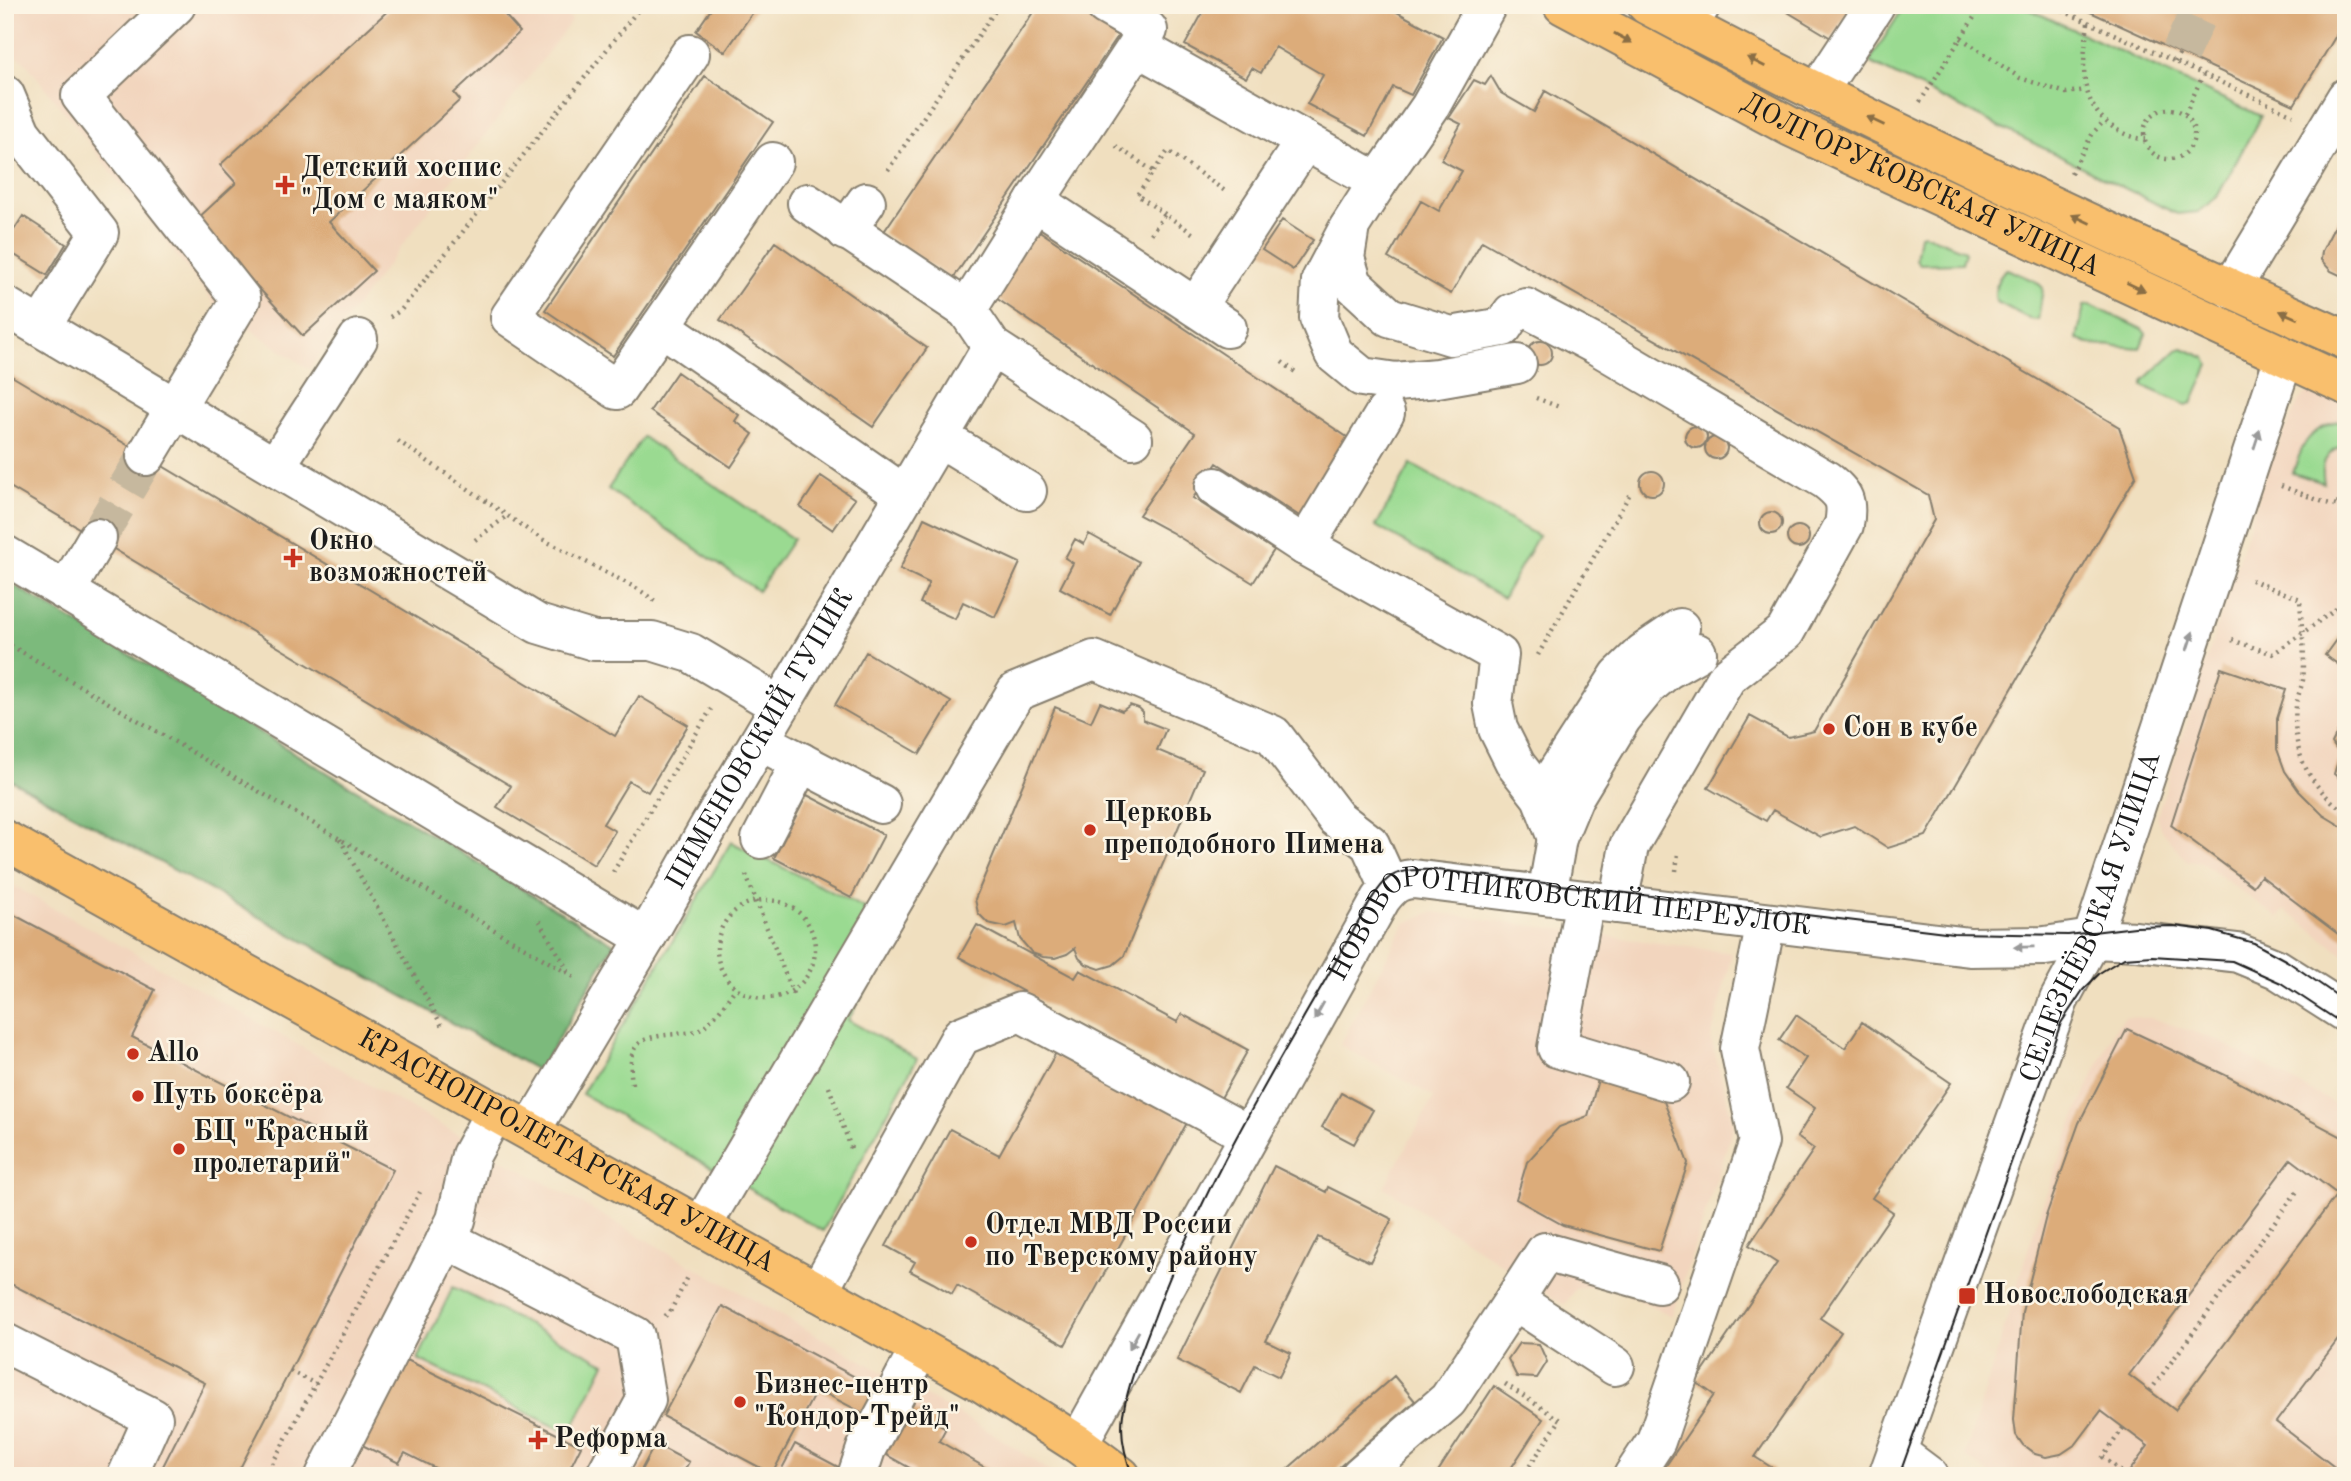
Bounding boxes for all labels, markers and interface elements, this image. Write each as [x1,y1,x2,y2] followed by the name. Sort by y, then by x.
[1614,32,1633,44] one-way arrow
[1746,56,1766,67] one-way arrow
[1736,89,2104,283] street label: ДОЛГОРУКОВСКАЯ УЛИЦА
[1865,115,1885,127] one-way arrow
[301,155,502,215] place label: Детский хоспис "Дом с маяком"
[275,175,295,195] marker: Детский хоспис "Дом с маяком"
[2070,213,2091,224] one-way arrow
[2126,281,2147,292] one-way arrow
[2278,309,2299,320] one-way arrow
[2252,428,2263,449] one-way arrow
[309,527,487,588] place label: Окно возможностей
[283,548,303,568] marker: Окно возможностей
[662,585,860,895] street label: ПИМЕНОВСКИЙ ТУПИК
[2185,630,2195,651] one-way arrow
[1843,714,1978,743] place label: Сон в кубе
[1821,721,1837,737] marker: Сон в кубе
[2016,748,2167,1087] street label: СЕЛЕЗНЁВСКАЯ УЛИЦА
[1104,800,1384,860] place label: Церковь преподобного Пимена
[1082,822,1098,838] marker: Церковь преподобного Пимена
[1324,864,1813,986] street label: НОВОВОРОТНИКОВСКИЙ ПЕРЕУЛОК
[2013,941,2035,953] one-way arrow
[1313,1001,1325,1020] one-way arrow
[353,1025,779,1279] street label: КРАСНОПРОЛЕТАРСКАЯ УЛИЦА
[147,1040,199,1068] place label: Allo
[125,1046,141,1062] marker: Allo
[152,1082,323,1110] place label: Путь боксёра
[130,1088,146,1104] marker: Путь боксёра
[193,1118,369,1179] place label: БЦ "Красный пролетарий"
[171,1141,187,1157] marker: БЦ "Красный пролетарий"
[985,1211,1258,1272] place label: Отдел МВД России по Тверскому району
[963,1234,979,1250] marker: Отдел МВД России по Тверскому району
[1983,1282,2189,1310] place label: Новослободская
[1957,1286,1977,1306] marker: Новослободская
[1129,1330,1140,1350] one-way arrow
[754,1372,960,1432] place label: Бизнес-центр "Кондор-Трейд"
[732,1394,748,1410] marker: Бизнес-центр "Кондор-Трейд"
[554,1426,667,1454] place label: Реформа
[528,1430,548,1450] marker: Реформа

